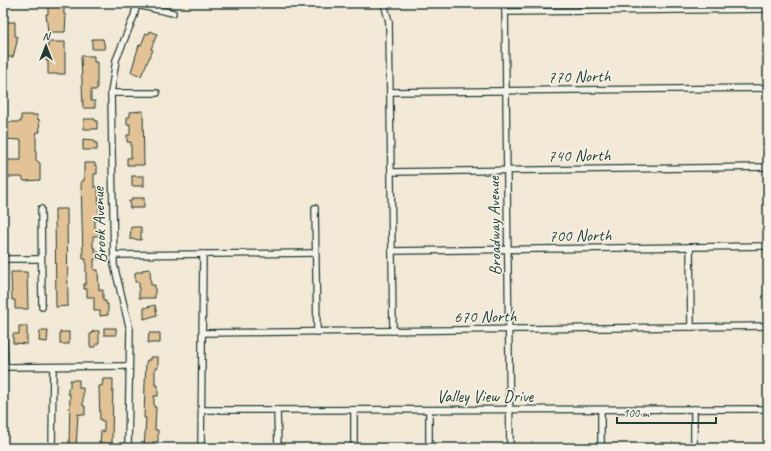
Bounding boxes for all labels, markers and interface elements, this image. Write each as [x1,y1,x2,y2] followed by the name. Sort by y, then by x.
[26,26,66,66] north arrow
[43,29,52,43] text: N
[547,65,611,88] street label: 770 North
[547,144,611,167] street label: 740 North
[483,175,506,276] street label: Broadway Avenue
[88,185,111,263] street label: Brook Avenue
[548,224,612,247] street label: 700 North
[453,305,517,328] street label: 670 North
[437,386,535,407] street label: Valley View Drive
[617,399,716,425] scale bar
[623,405,650,421] text: 100 m

